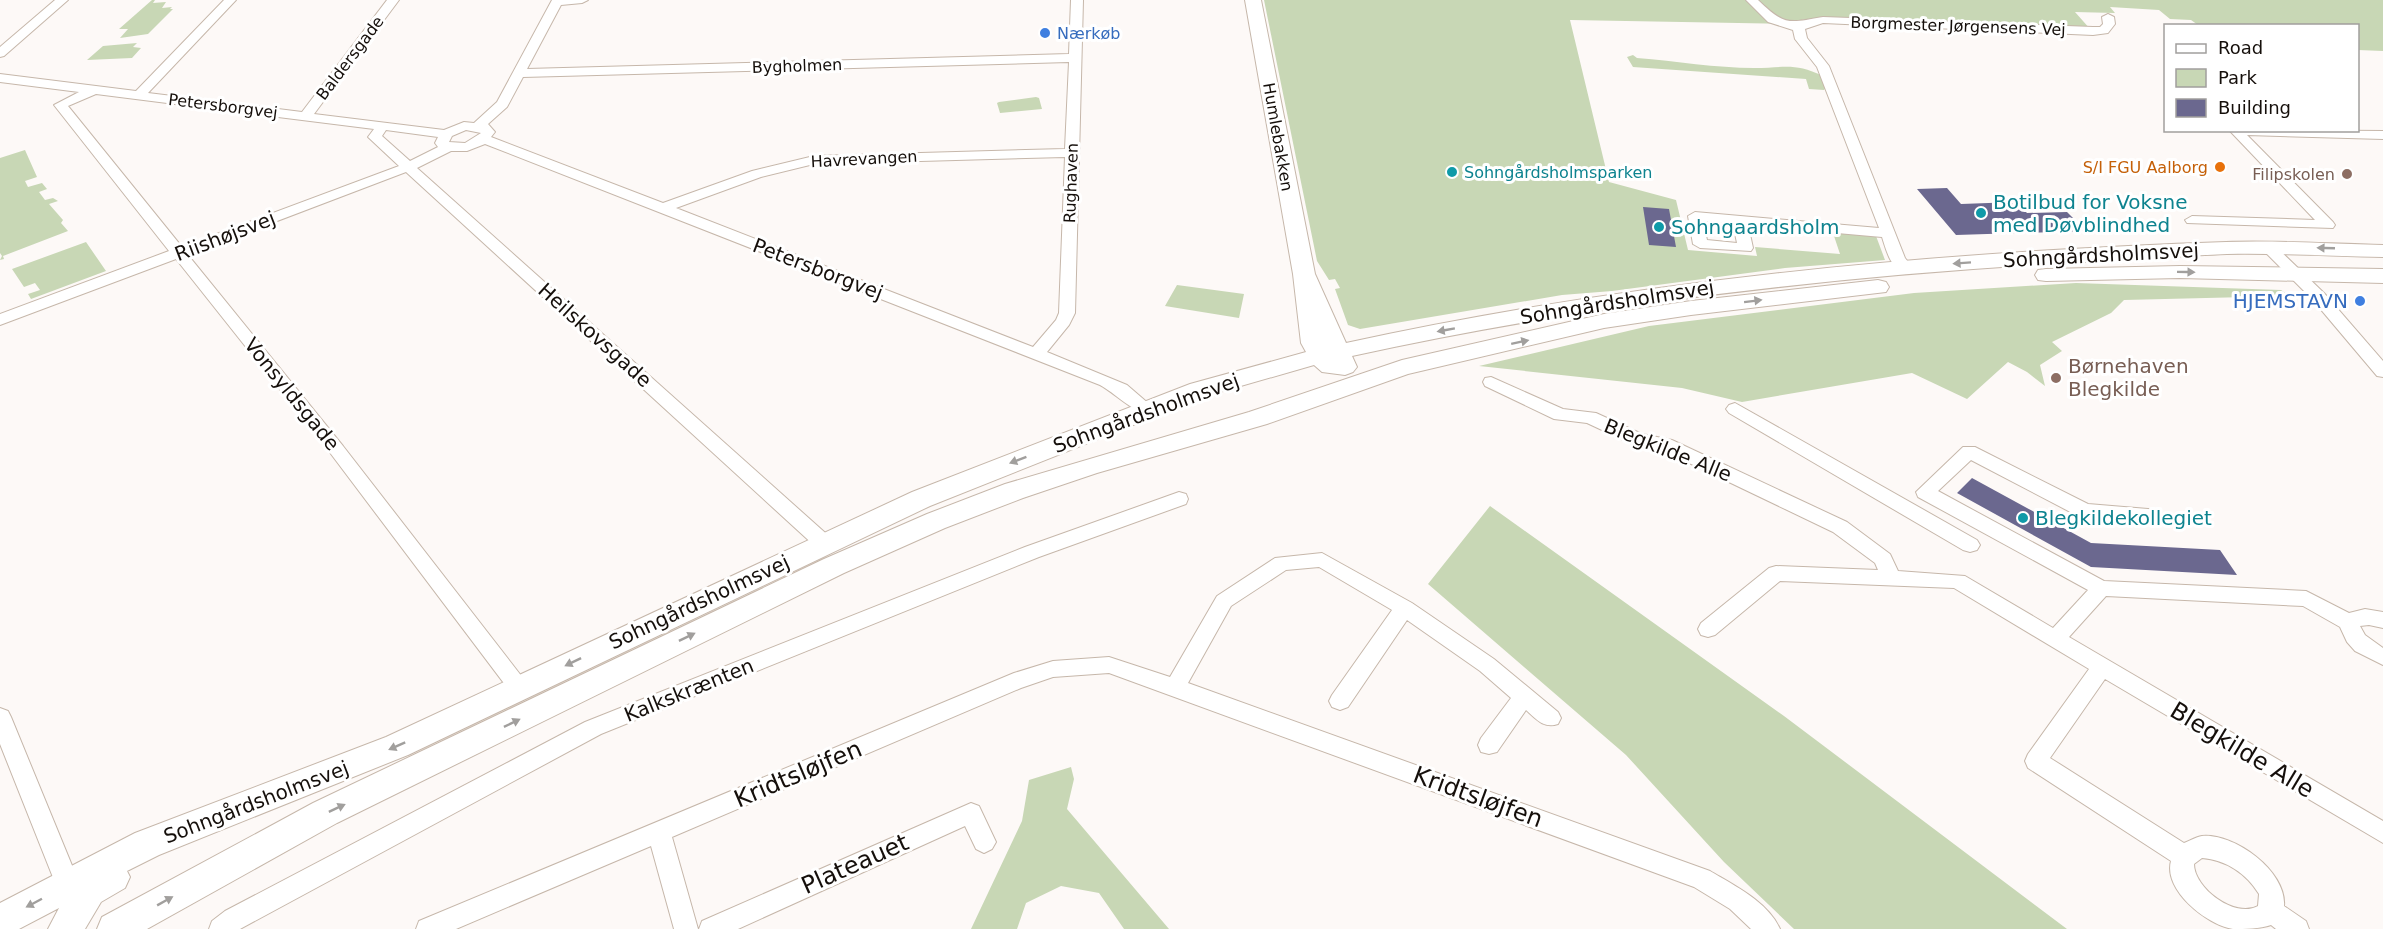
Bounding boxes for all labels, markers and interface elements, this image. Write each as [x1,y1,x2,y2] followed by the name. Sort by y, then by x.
[312,12,388,104] street label: Baldersgade
[1850,13,2066,39] street label: Borgmester Jørgensens Vej
[1057,24,1120,43] place label: Nærkøb
[2164,24,2359,132] legend
[1038,26,1052,40] marker: Nærkøb
[2218,37,2263,58] text: Road
[751,55,843,77] street label: Bygholmen
[2218,67,2257,88] text: Park
[1259,81,1297,193] street label: Humlebakken
[167,90,279,122] street label: Petersborgvej
[2218,97,2291,118] text: Building
[1060,143,1082,223] street label: Rughaven
[810,147,918,171] street label: Havrevangen
[2083,158,2208,177] place label: S/I FGU Aalborg
[2213,160,2227,174] marker: S/I FGU Aalborg
[1464,163,1653,182] place label: Sohngårdsholmsparken
[1445,165,1459,179] marker: Sohngårdsholmsparken
[2252,165,2335,184] place label: Filipskolen
[2340,167,2354,181] marker: Filipskolen
[1993,190,2188,237] place label: Botilbud for Voksne med Døvblindhed
[171,206,279,266] street label: Riishøjsvej
[1974,206,1988,220] marker: Botilbud for Voksne med Døvblindhed
[1671,215,1839,239] place label: Sohngaardsholm
[1652,220,1666,234] marker: Sohngaardsholm
[749,233,887,305] street label: Petersborgvej
[2002,238,2200,272] street label: Sohngårdsholmsvej
[2316,244,2335,253] one-way arrow
[1953,258,1972,268] one-way arrow
[2176,267,2195,277] one-way arrow
[1518,275,1716,329] street label: Sohngårdsholmsvej
[533,278,657,392] street label: Heilskovsgade
[2233,289,2348,313] place label: HJEMSTAVN
[2353,294,2367,308] marker: HJEMSTAVN
[1743,296,1762,305] one-way arrow
[1436,326,1455,335] one-way arrow
[239,333,345,455] street label: Vonsyldsgade
[1510,337,1529,346] one-way arrow
[2068,354,2189,401] place label: Børnehaven Blegkilde
[1050,368,1242,458] street label: Sohngårdsholmsvej
[2049,371,2063,385] marker: Børnehaven Blegkilde
[1601,414,1735,486] street label: Blegkilde Alle
[1009,456,1027,466] one-way arrow
[2035,506,2212,530] place label: Blegkildekollegiet
[2016,511,2030,525] marker: Blegkildekollegiet
[605,550,793,654] street label: Sohngårdsholmsvej
[679,633,696,642] one-way arrow
[621,653,757,727] street label: Kalkskrænten
[565,658,582,667] one-way arrow
[2165,696,2319,804] street label: Blegkilde Alle
[504,718,521,728] one-way arrow
[730,735,866,813] street label: Kridtsløjfen
[388,742,406,751] one-way arrow
[160,756,352,848] street label: Sohngårdsholmsvej
[1409,761,1547,833] street label: Kridtsløjfen
[328,803,345,813] one-way arrow
[797,828,913,900] street label: Plateauet
[157,895,173,906] one-way arrow
[25,898,42,908] one-way arrow

